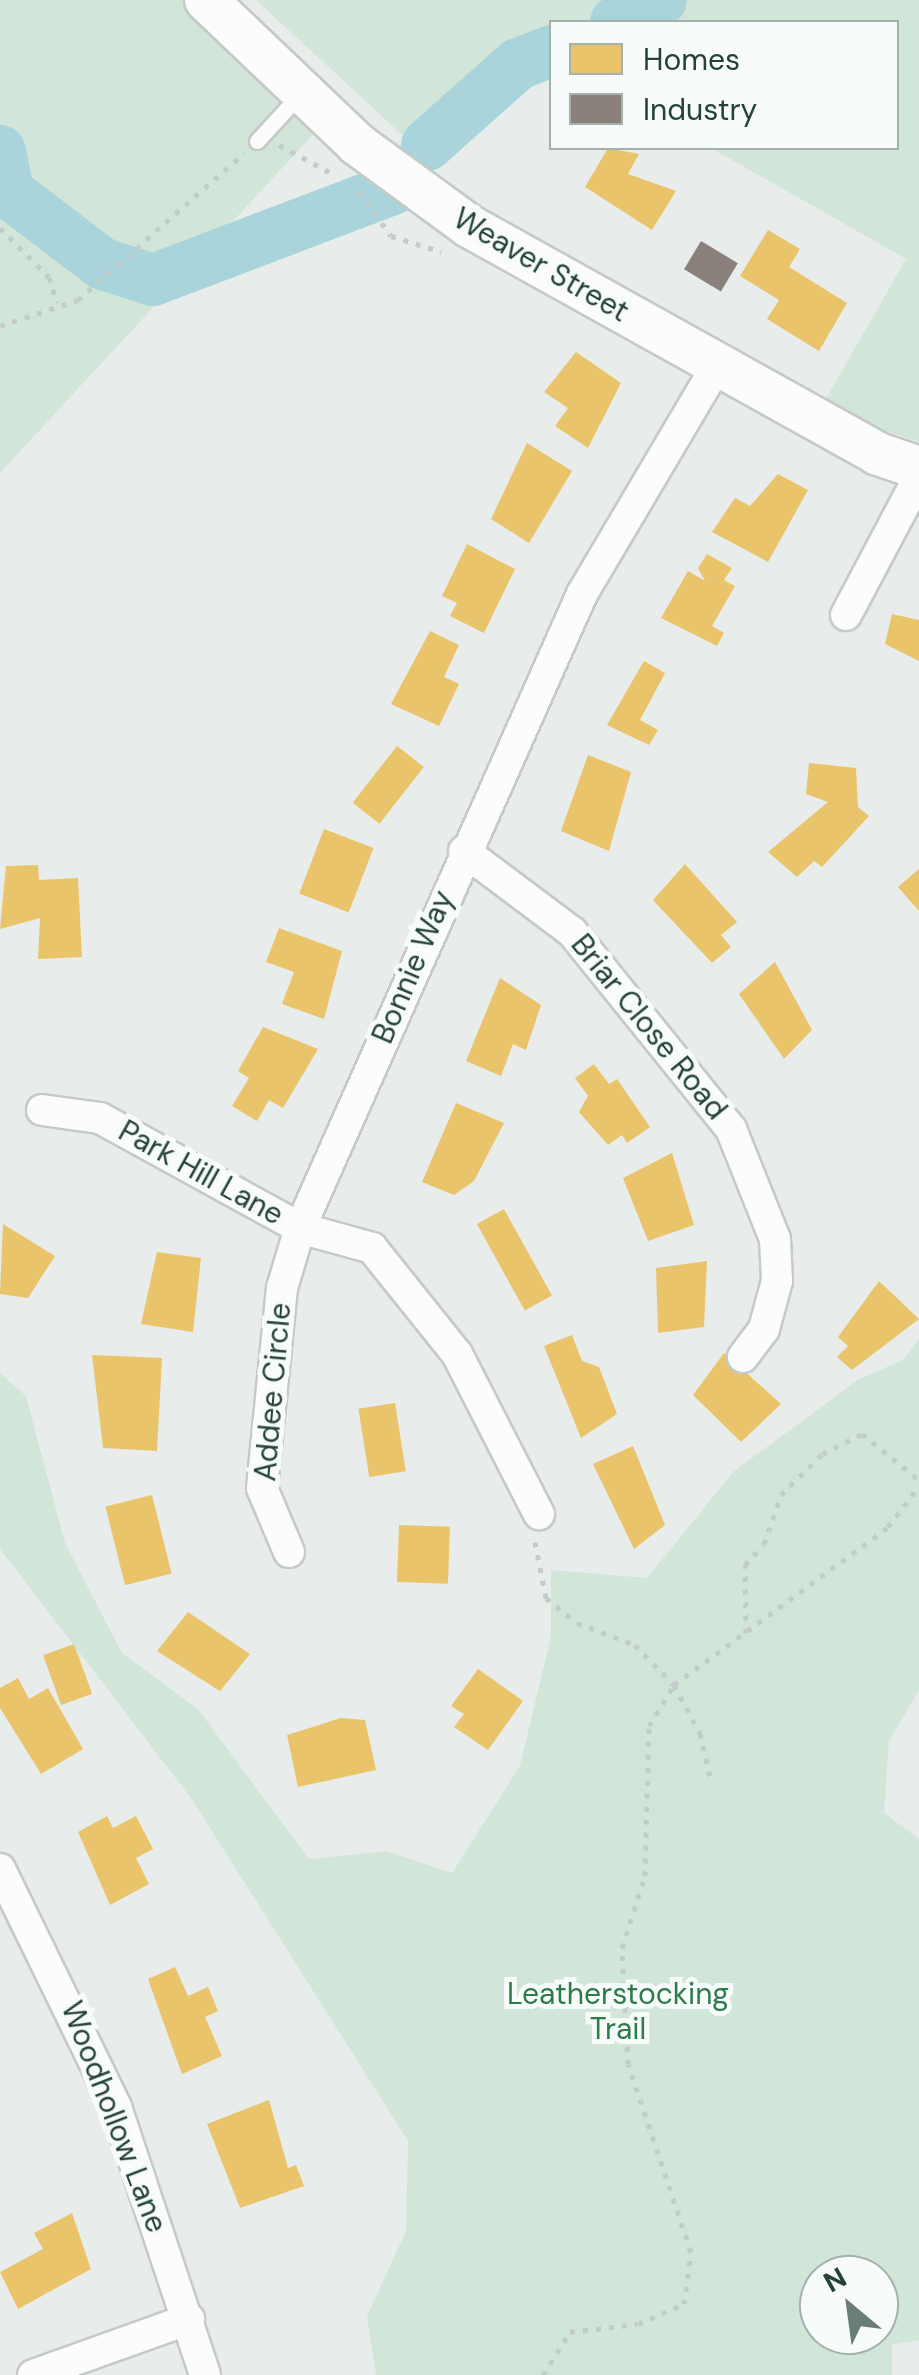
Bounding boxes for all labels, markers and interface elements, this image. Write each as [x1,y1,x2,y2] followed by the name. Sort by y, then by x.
[549,20,899,150] legend
[643,40,740,79] text: Homes
[643,90,757,129] text: Industry
[447,200,635,330] street label: Weaver Street
[365,885,461,1049] street label: Bonnie Way
[563,927,735,1127] street label: Briar Close Road
[112,1113,290,1233] street label: Park Hill Lane
[247,1301,299,1483] street label: Addee Circle
[507,1976,729,2046] park label: Leatherstocking Trail
[53,1996,175,2238] street label: Woodhollow Lane
[799,2255,899,2355] north arrow
[817,2259,853,2301] text: N

